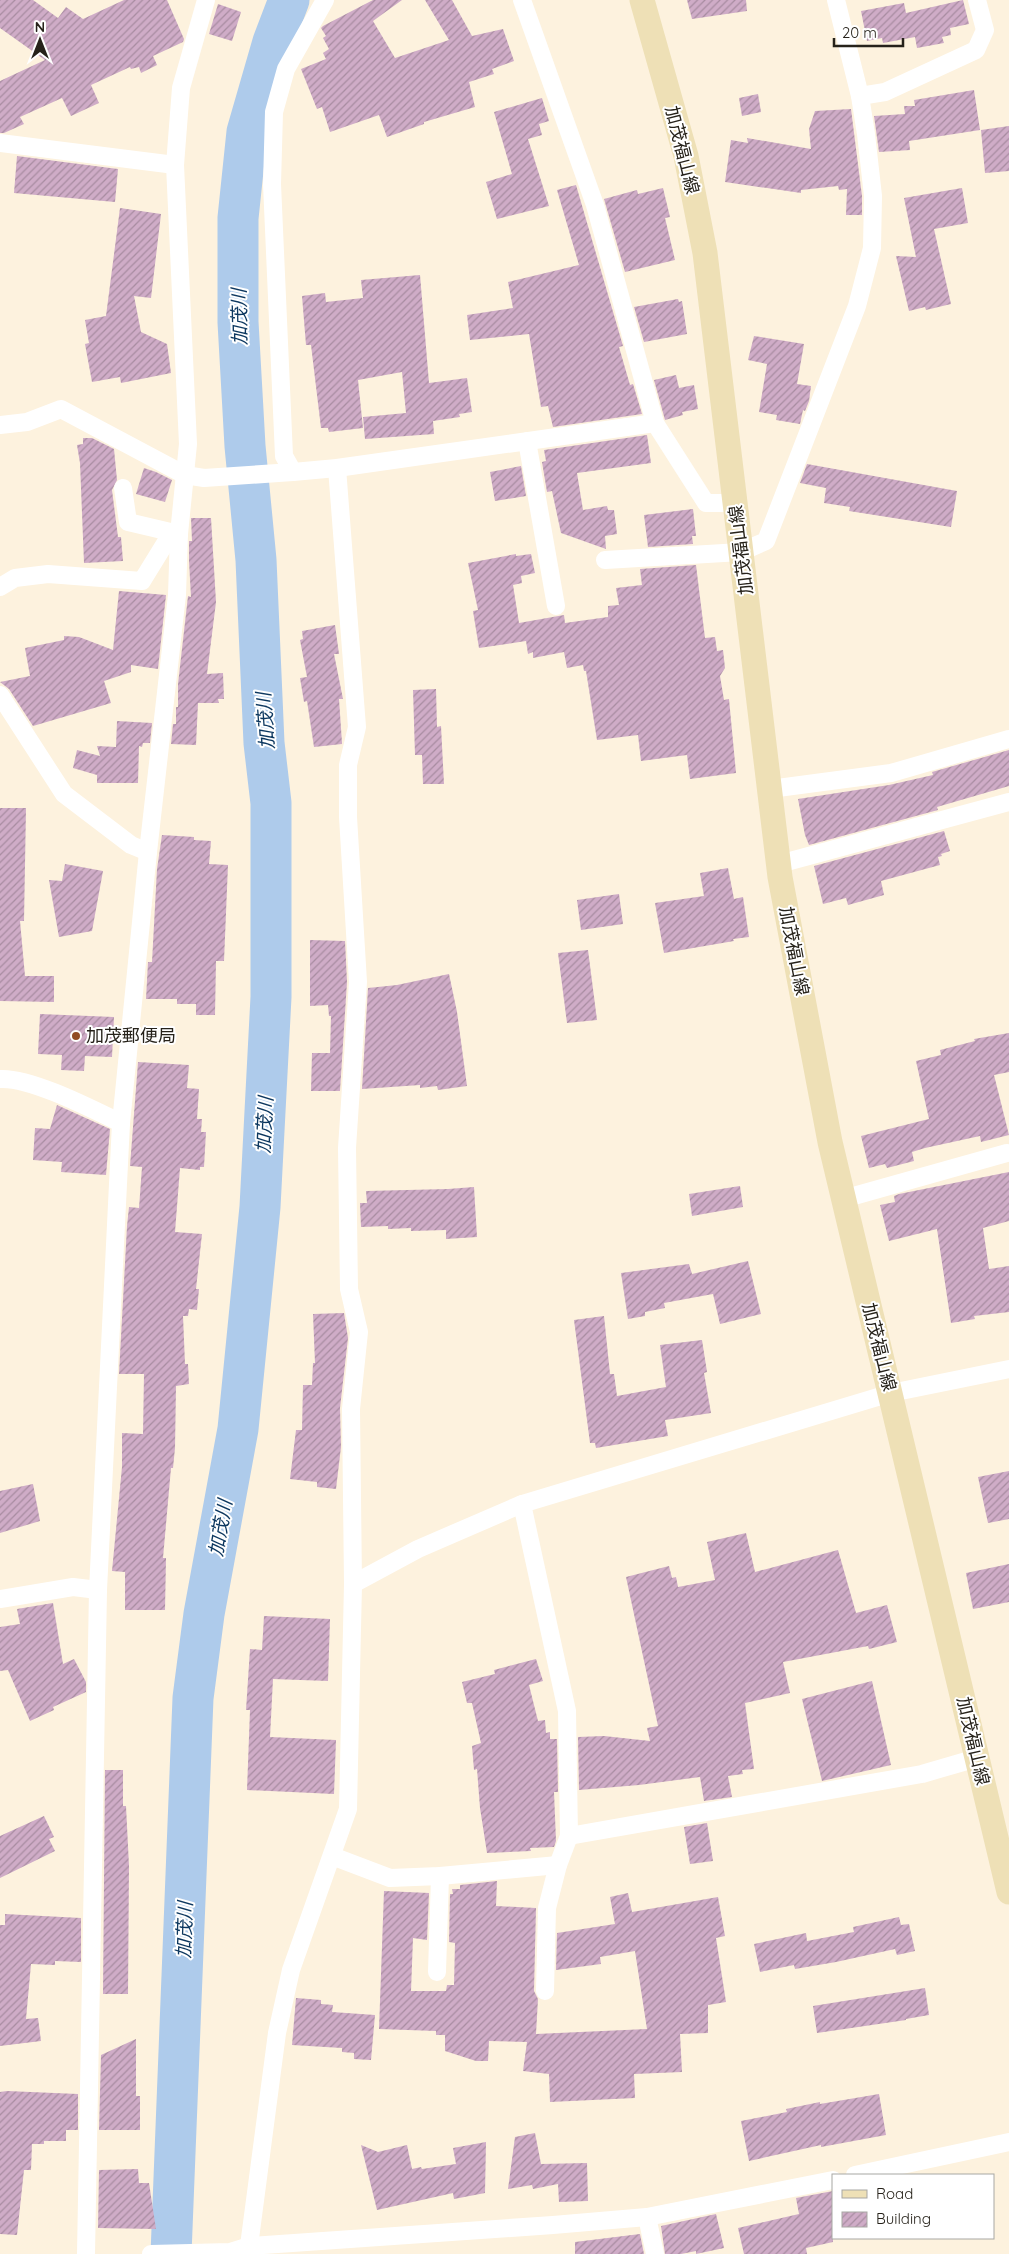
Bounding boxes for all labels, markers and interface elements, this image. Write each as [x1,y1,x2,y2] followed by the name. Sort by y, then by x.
[15,15,65,65] north arrow
[834,15,903,47] scale bar
[35,18,45,36] text: N
[842,23,877,42] text: 20 m
[660,103,705,196] street label: 加茂福山線
[226,286,251,346] water label: 加茂川
[724,504,757,596] street label: 加茂福山線
[251,690,279,750] water label: 加茂川
[775,905,814,997] street label: 加茂福山線
[86,1024,176,1047] place label: 加茂郵便局
[70,1030,82,1042] marker: 加茂郵便局
[251,1094,278,1154] water label: 加茂川
[857,1300,902,1393] street label: 加茂福山線
[203,1496,237,1558] water label: 加茂川
[952,1694,995,1787] street label: 加茂福山線
[171,1899,197,1959] water label: 加茂川
[832,2174,994,2239] legend
[876,2184,913,2203] text: Road
[876,2209,931,2228] text: Building

